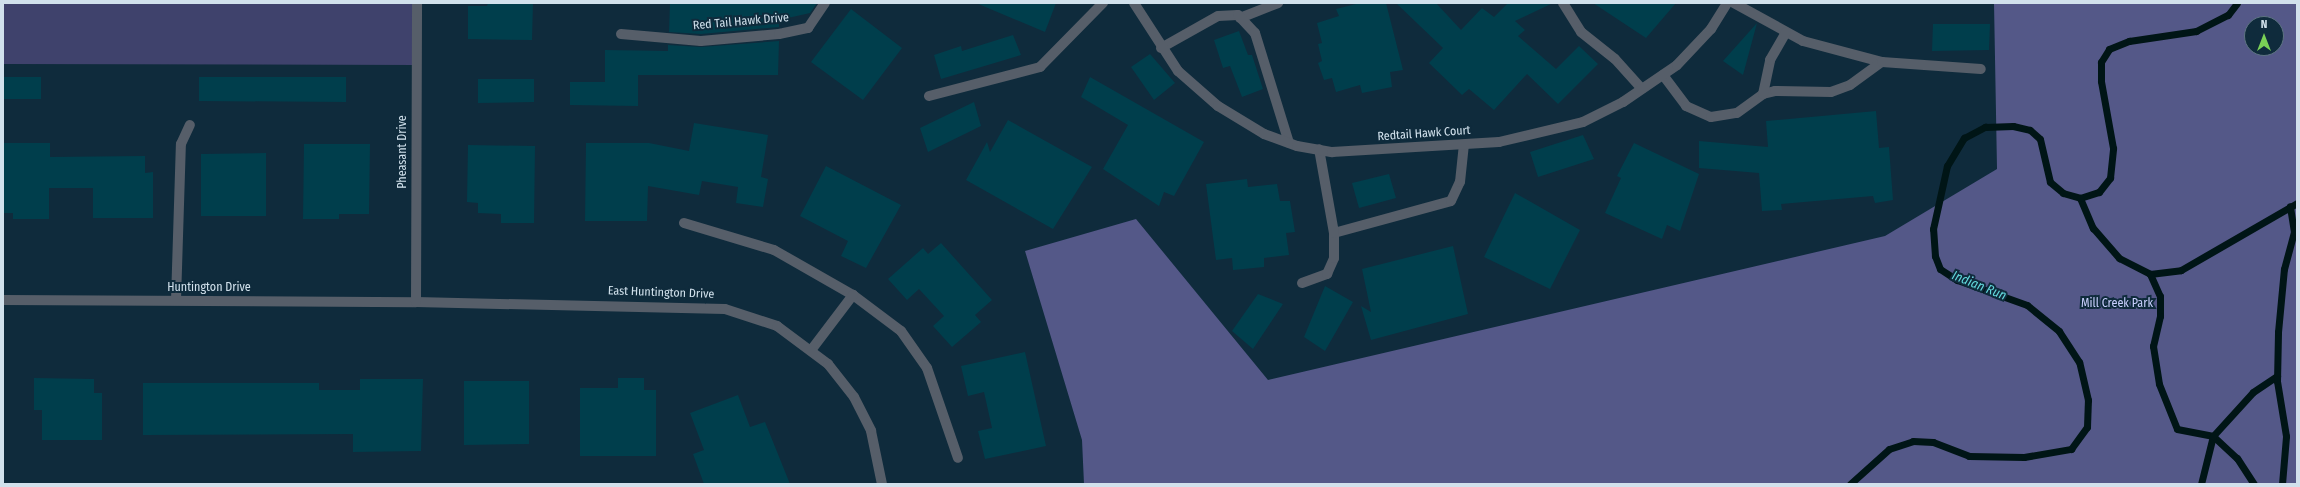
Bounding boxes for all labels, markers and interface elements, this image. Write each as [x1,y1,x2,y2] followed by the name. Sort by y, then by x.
[692,11,790,33] street label: Red Tail Hawk Drive
[2244,16,2284,56] north arrow
[2261,18,2267,31] text: N
[396,115,410,189] street label: Pheasant Drive
[1377,124,1471,144] street label: Redtail Hawk Court
[1949,268,2009,304] water label: Indian Run
[167,281,251,295] street label: Huntington Drive
[608,284,714,302] street label: East Huntington Drive
[2081,297,2153,311] park label: Mill Creek Park

